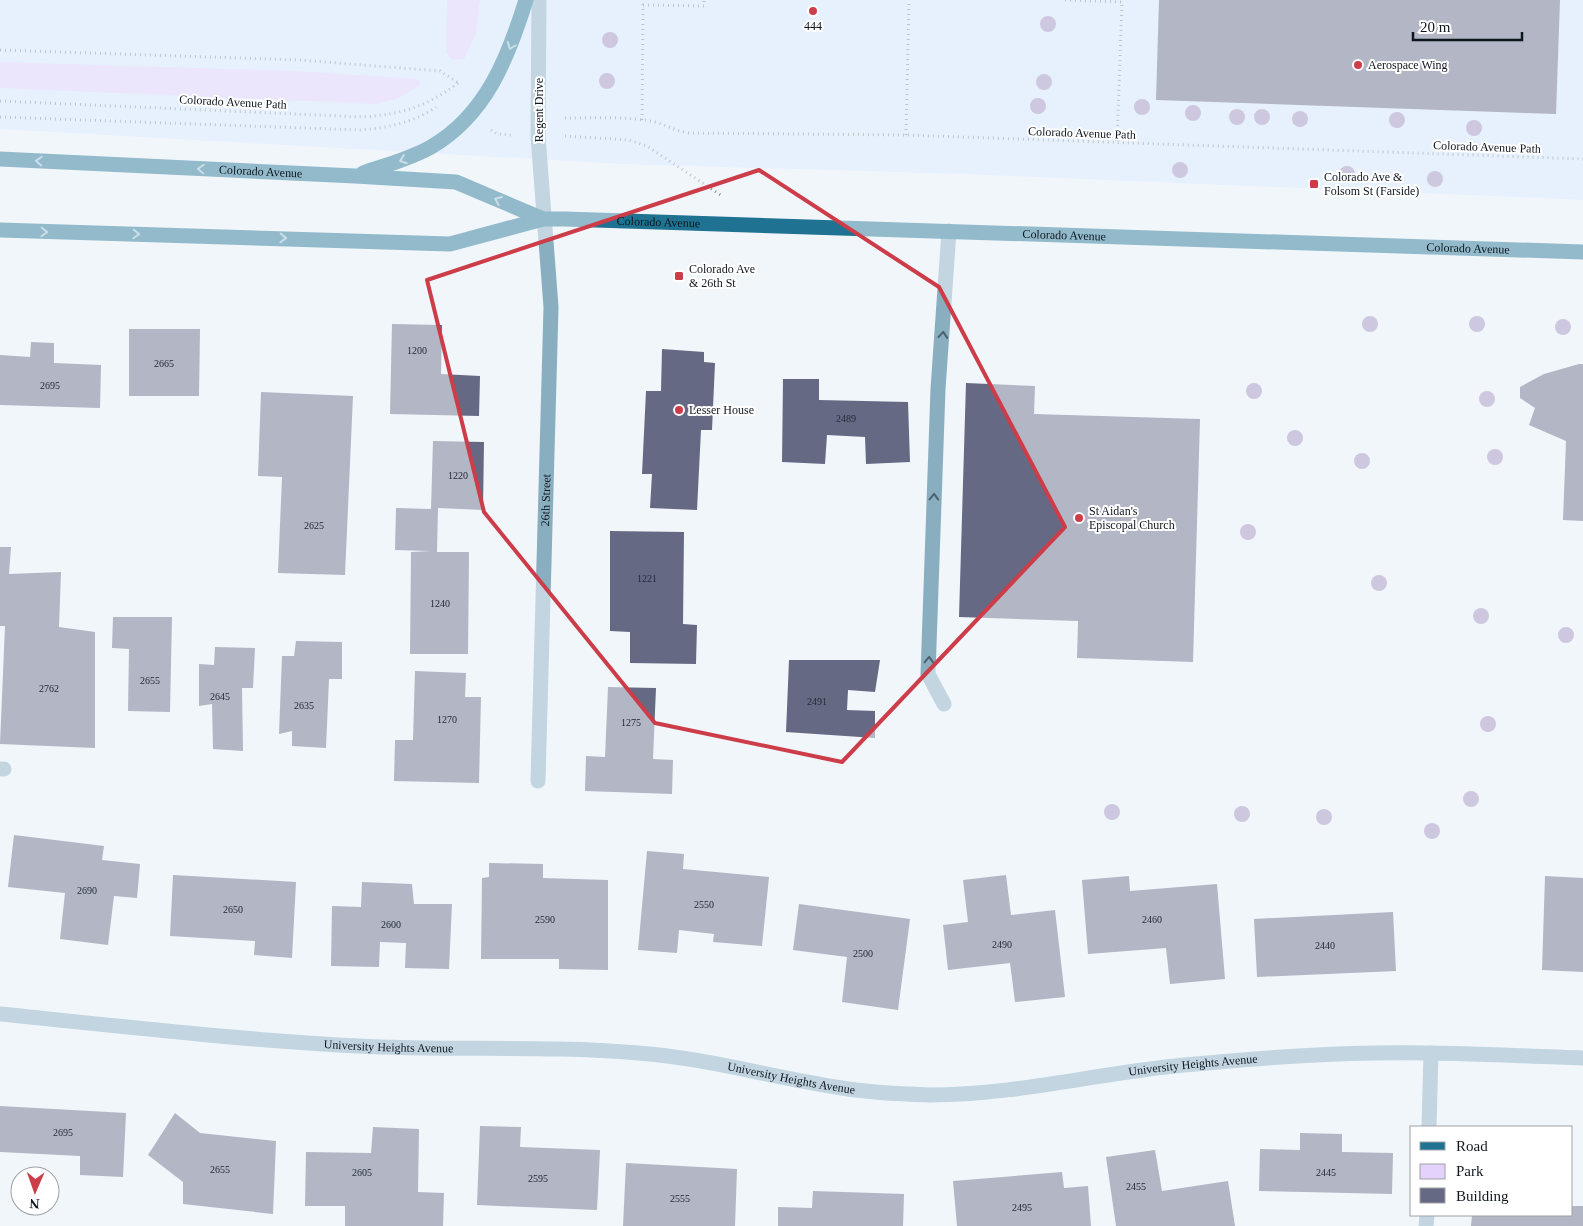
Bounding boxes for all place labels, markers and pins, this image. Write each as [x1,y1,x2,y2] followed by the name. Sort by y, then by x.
[807,5,819,17] marker: 444
[804,19,822,33] place label: 444
[1368,58,1448,72] place label: Aerospace Wing
[1352,59,1364,71] marker: Aerospace Wing
[1324,170,1419,198] place label: Colorado Ave & Folsom St (Farside)
[1308,178,1320,190] marker: Colorado Ave & Folsom St (Farside)
[689,262,755,290] place label: Colorado Ave & 26th St
[673,270,685,282] marker: Colorado Ave & 26th St
[689,403,754,417] place label: Lesser House
[673,404,685,416] marker: Lesser House
[1089,504,1175,532] place label: St Aidan's Episcopal Church
[1073,512,1085,524] marker: St Aidan's Episcopal Church

